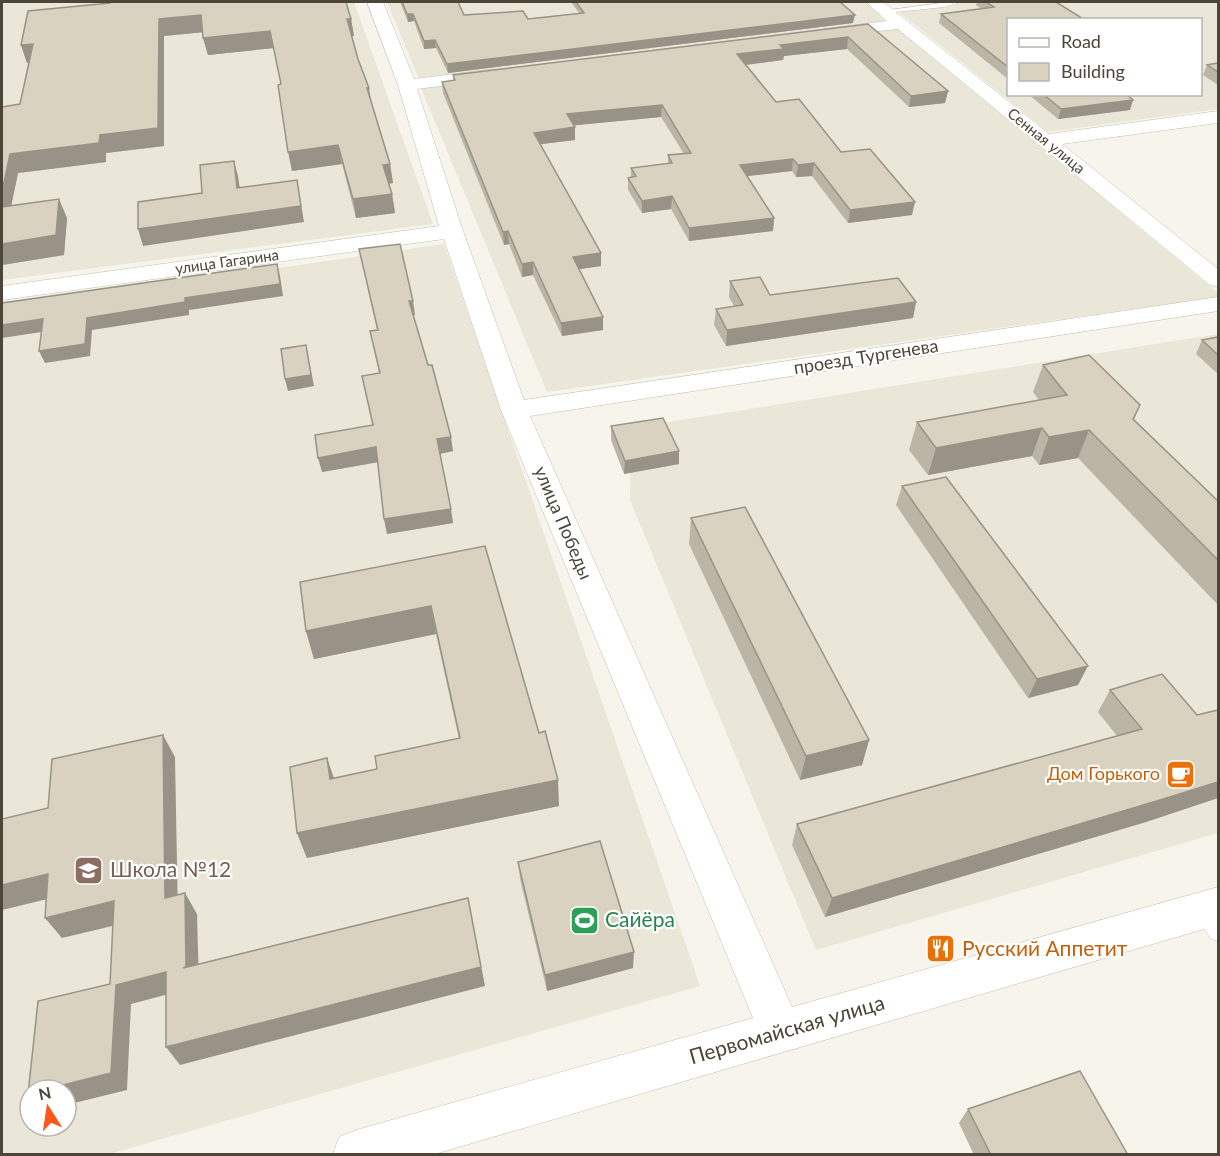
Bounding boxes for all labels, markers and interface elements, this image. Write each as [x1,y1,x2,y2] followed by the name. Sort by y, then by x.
[1007,18,1202,96] legend
[1061,30,1101,52] text: Road
[1061,60,1125,82] text: Building
[1004,104,1089,177] street label: Сенная улица
[174,245,280,277] street label: улица Гагарина
[792,334,940,378] street label: проезд Тургенева
[530,463,598,583] street label: улица Победы
[1165,758,1197,790] cafe icon: Дом Горького
[1047,762,1160,784] place label: Дом Горького
[73,854,105,886] school or university icon: Школа №12
[110,856,231,881] place label: Школа №12
[568,904,600,936] sports icon: Сайёра
[605,906,675,931] place label: Сайёра
[925,933,957,965] restaurant icon: Русский Аппетит
[962,935,1128,960] place label: Русский Аппетит
[686,989,887,1068] street label: Первомайская улица
[18,1078,78,1138] north arrow
[37,1082,53,1103] text: N

